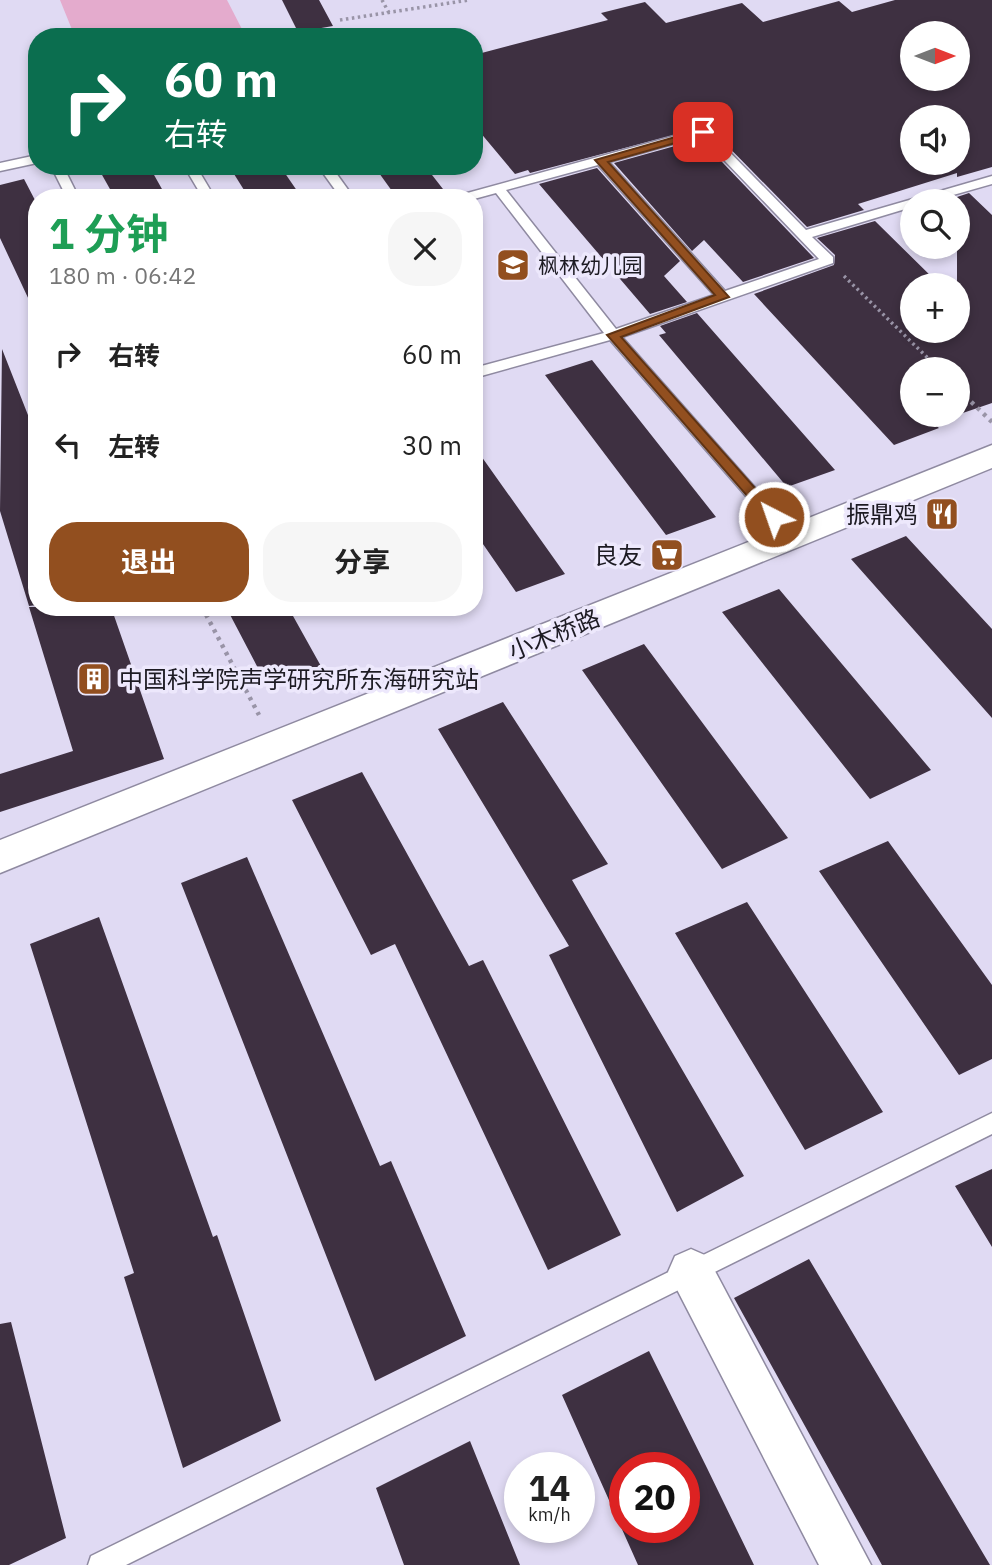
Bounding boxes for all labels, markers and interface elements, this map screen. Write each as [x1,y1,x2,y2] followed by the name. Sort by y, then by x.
[900,21,970,91] north arrow
[900,21,970,427] map controls
[164,47,278,110] text: 60 m
[49,56,140,147] icon: right
[673,102,733,162] pin
[900,105,970,175] button: sound
[164,113,228,155] text: 右转
[684,113,722,151] icon: arrive
[900,189,970,259] button: search
[49,206,168,261] text: 1 分钟
[388,212,462,286] button: close
[494,246,532,284] school or university icon: 枫林幼儿园
[538,251,643,279] place label: 枫林幼儿园
[49,260,196,290] text: 180 m · 06:42
[900,273,970,343] button: +
[49,335,87,373] icon: right
[402,337,462,371] text: 60 m
[108,338,160,372] text: 右转
[900,357,970,427] button: −
[49,426,87,464] icon: left
[402,428,462,462] text: 30 m
[108,429,160,463] text: 左转
[737,480,811,554] position arrow
[923,495,961,533] restaurant icon: 振鼎鸡
[846,498,918,530] place label: 振鼎鸡
[49,522,249,602] button: 退出
[263,522,462,602] button: 分享
[648,536,686,574] supermarket icon: 良友
[594,539,642,571] place label: 良友
[504,601,604,667] street label: 小木桥路
[75,660,113,698] building icon: 中国科学院声学研究所东海研究站
[119,663,479,695] place label: 中国科学院声学研究所东海研究站
[609,1452,700,1543] speed limit sign: 20
[528,1465,571,1511] text: 14
[528,1503,571,1526] text: km/h

